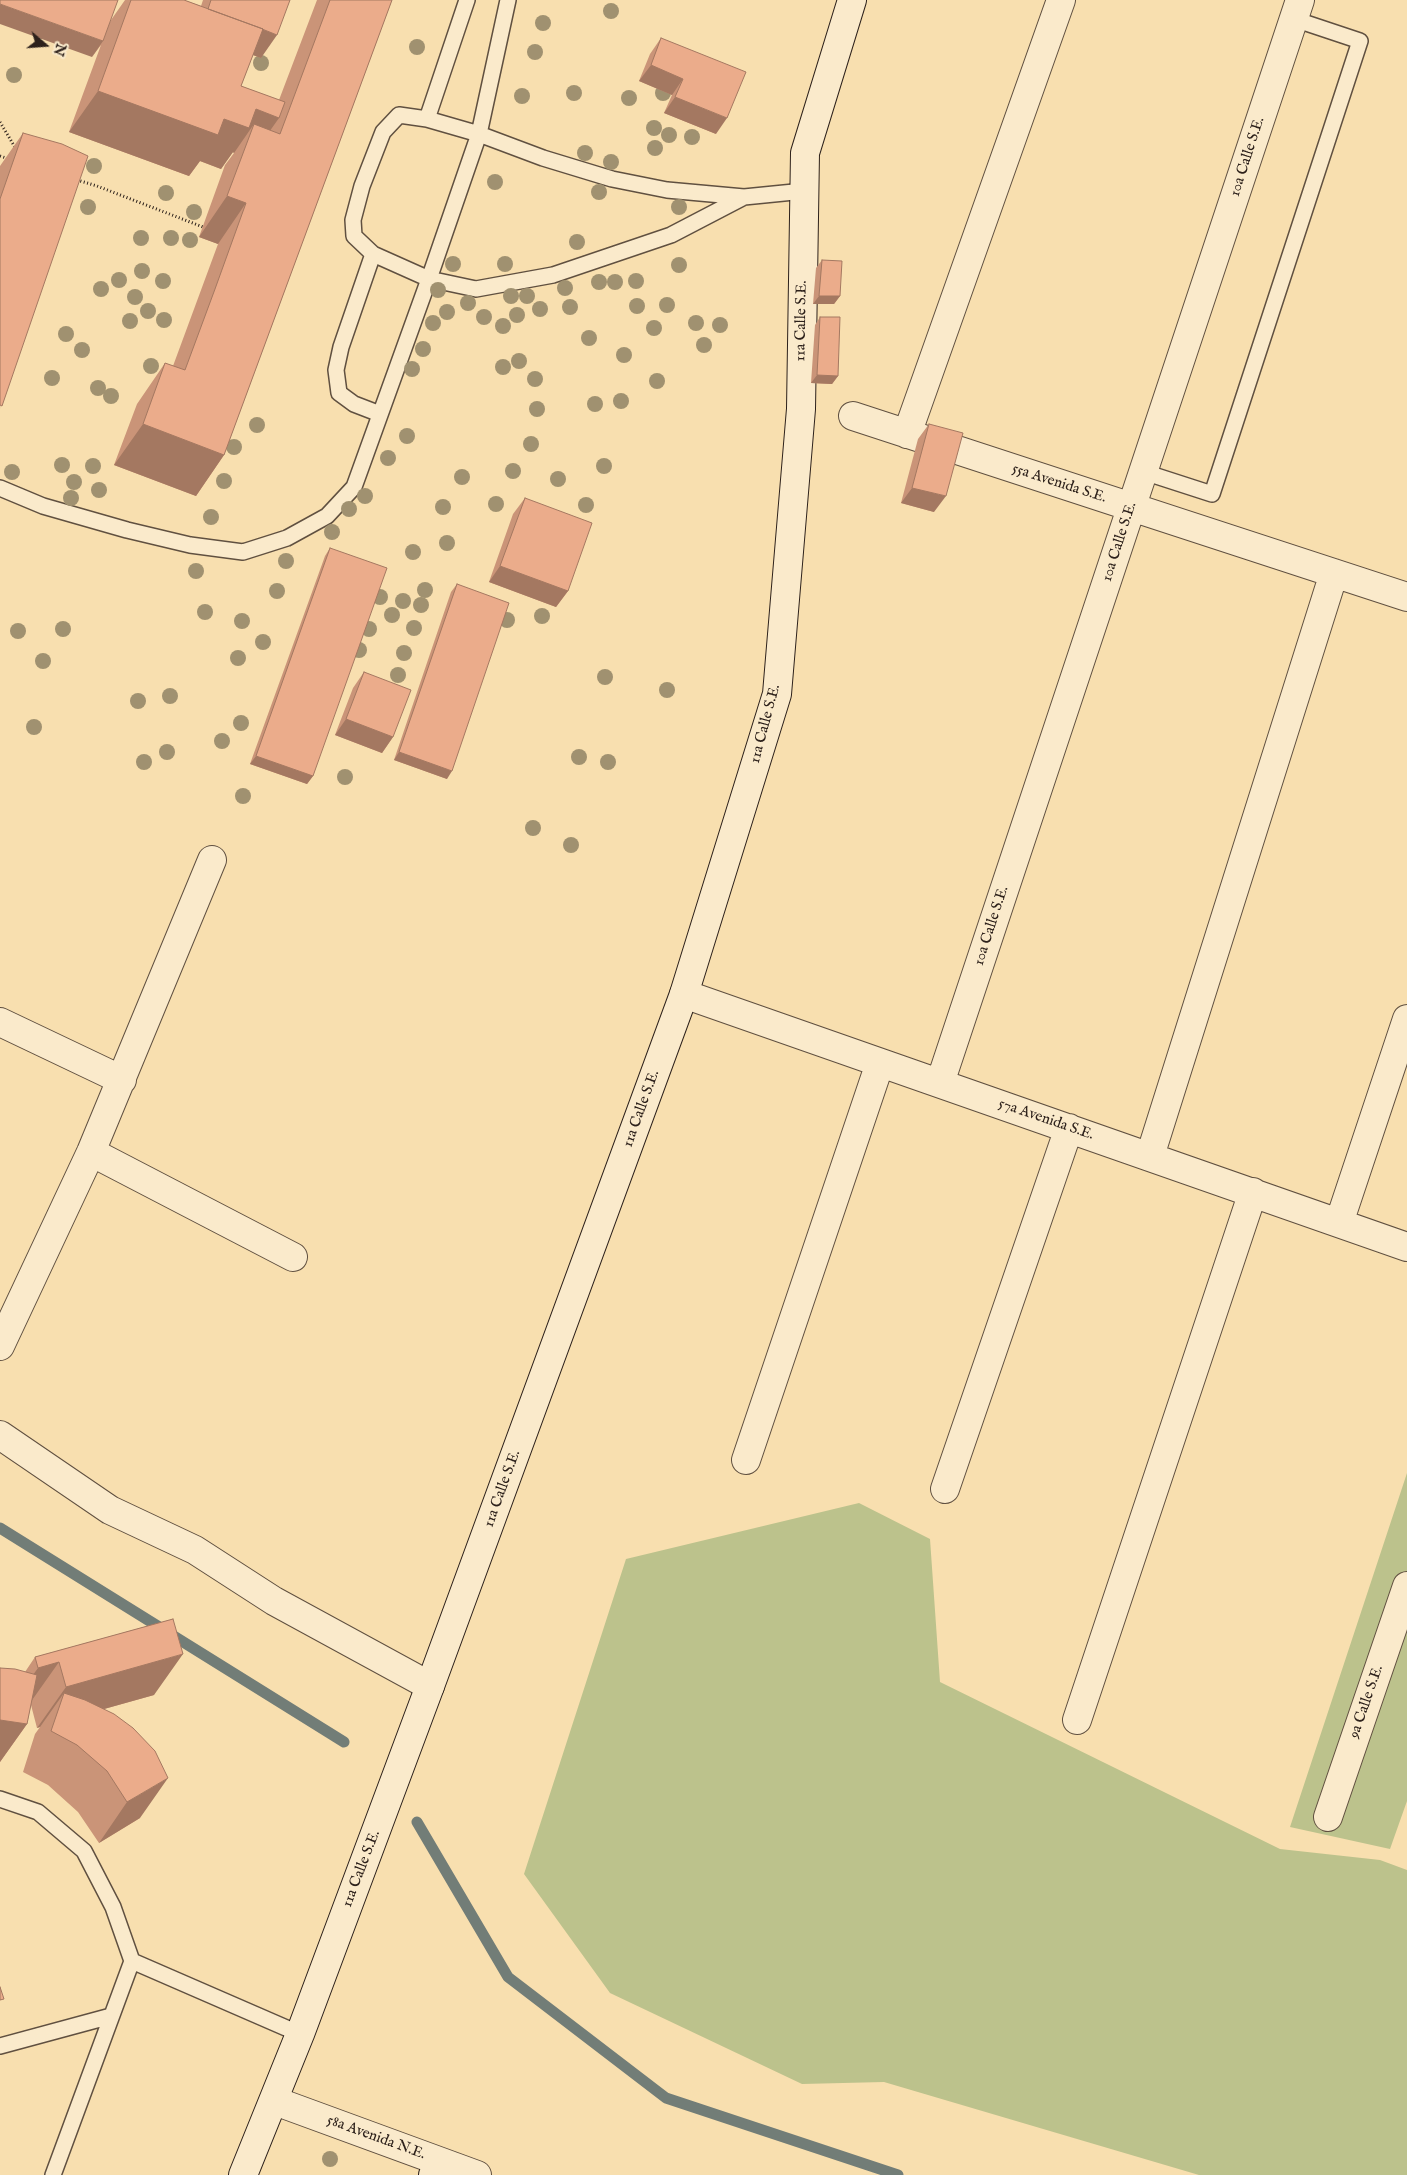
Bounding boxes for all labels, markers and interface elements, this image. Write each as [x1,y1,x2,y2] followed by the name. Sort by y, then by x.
[20,20,70,70] north arrow
[49,41,70,58] text: N
[1227,115,1269,199] street label: 10a Calle S.E.
[792,280,812,362] street label: 11a Calle S.E.
[1010,460,1108,508] street label: 55a Avenida S.E.
[1099,500,1141,584] street label: 10a Calle S.E.
[747,683,785,765] street label: 11a Calle S.E.
[971,884,1013,968] street label: 10a Calle S.E.
[620,1068,664,1150] street label: 11a Calle S.E.
[996,1095,1096,1145] street label: 57a Avenida S.E.
[481,1448,525,1530] street label: 11a Calle S.E.
[1346,1663,1388,1741] street label: 9a Calle S.E.
[339,1828,385,1910] street label: 11a Calle S.E.
[324,2112,428,2164] street label: 58a Avenida N.E.

